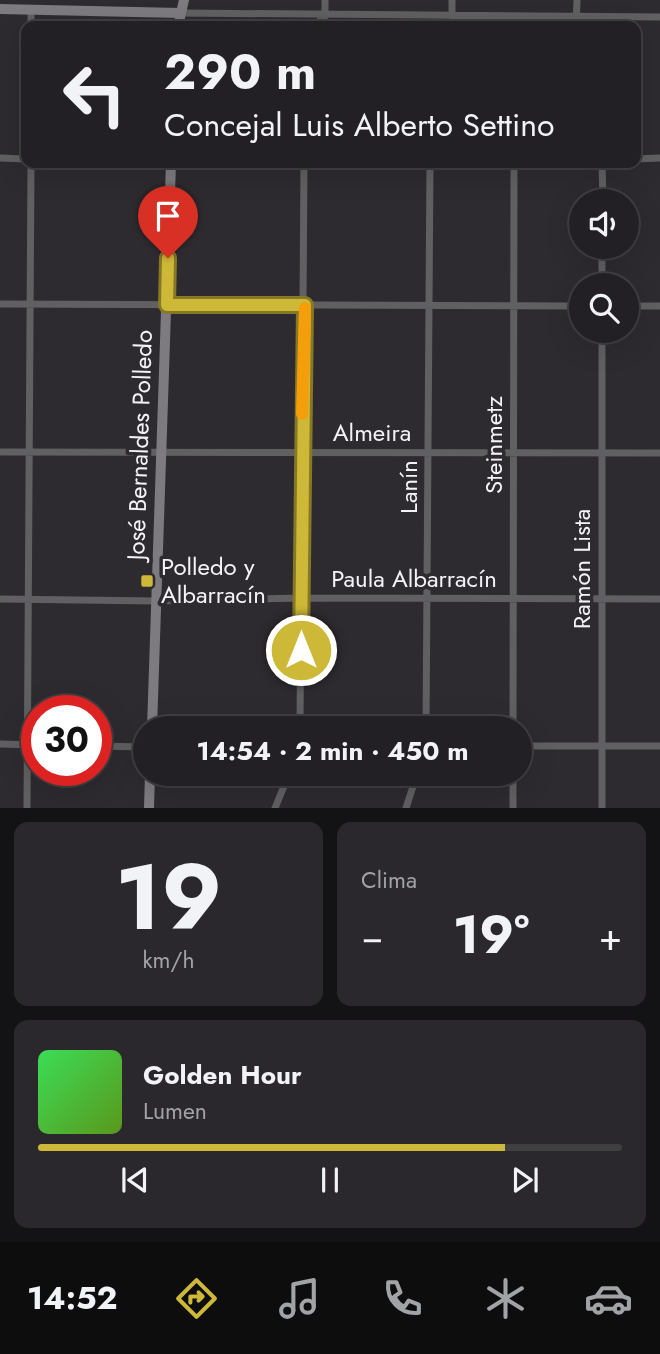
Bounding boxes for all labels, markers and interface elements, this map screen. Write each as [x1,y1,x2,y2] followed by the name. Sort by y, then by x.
[164,37,316,107] text: 290 m
[49,49,140,140] icon: left
[164,102,555,148] text: Concejal Luis Alberto Settino
[138,186,198,258] pin
[569,189,639,343] map controls
[569,189,639,259] button: sound
[149,197,187,235] icon: arrive
[569,273,639,343] button: search
[118,329,161,564] street label: José Bernaldes Polledo
[476,396,511,494] street label: Steinmetz
[333,415,411,450] street label: Almeira
[391,460,426,514] street label: Lanín
[564,509,599,629] street label: Ramón Lista
[161,549,266,612] place label: Polledo y Albarracín
[331,561,497,596] street label: Paula Albarracín
[139,573,155,589] marker: Polledo y Albarracín
[264,613,338,687] position arrow
[21,695,112,786] speed limit sign: 30
[196,732,469,770] text: 14:54 · 2 min · 450 m
[115,832,222,963] text: 19
[361,863,417,897] text: Clima
[453,897,529,973] text: 19°
[361,909,383,964] text: −
[599,909,622,964] text: +
[143,943,194,977] text: km/h
[143,1056,302,1094] text: Golden Hour
[143,1094,207,1128] text: Lumen
[116,1161,154,1199] icon: previous
[311,1161,349,1199] icon: pause
[506,1161,544,1199] icon: next
[172,1274,221,1323] icon: directions
[275,1274,324,1323] icon: music
[378,1274,427,1323] icon: phone
[481,1274,530,1323] icon: climate
[584,1274,633,1323] icon: car
[27,1275,118,1321] text: 14:52

